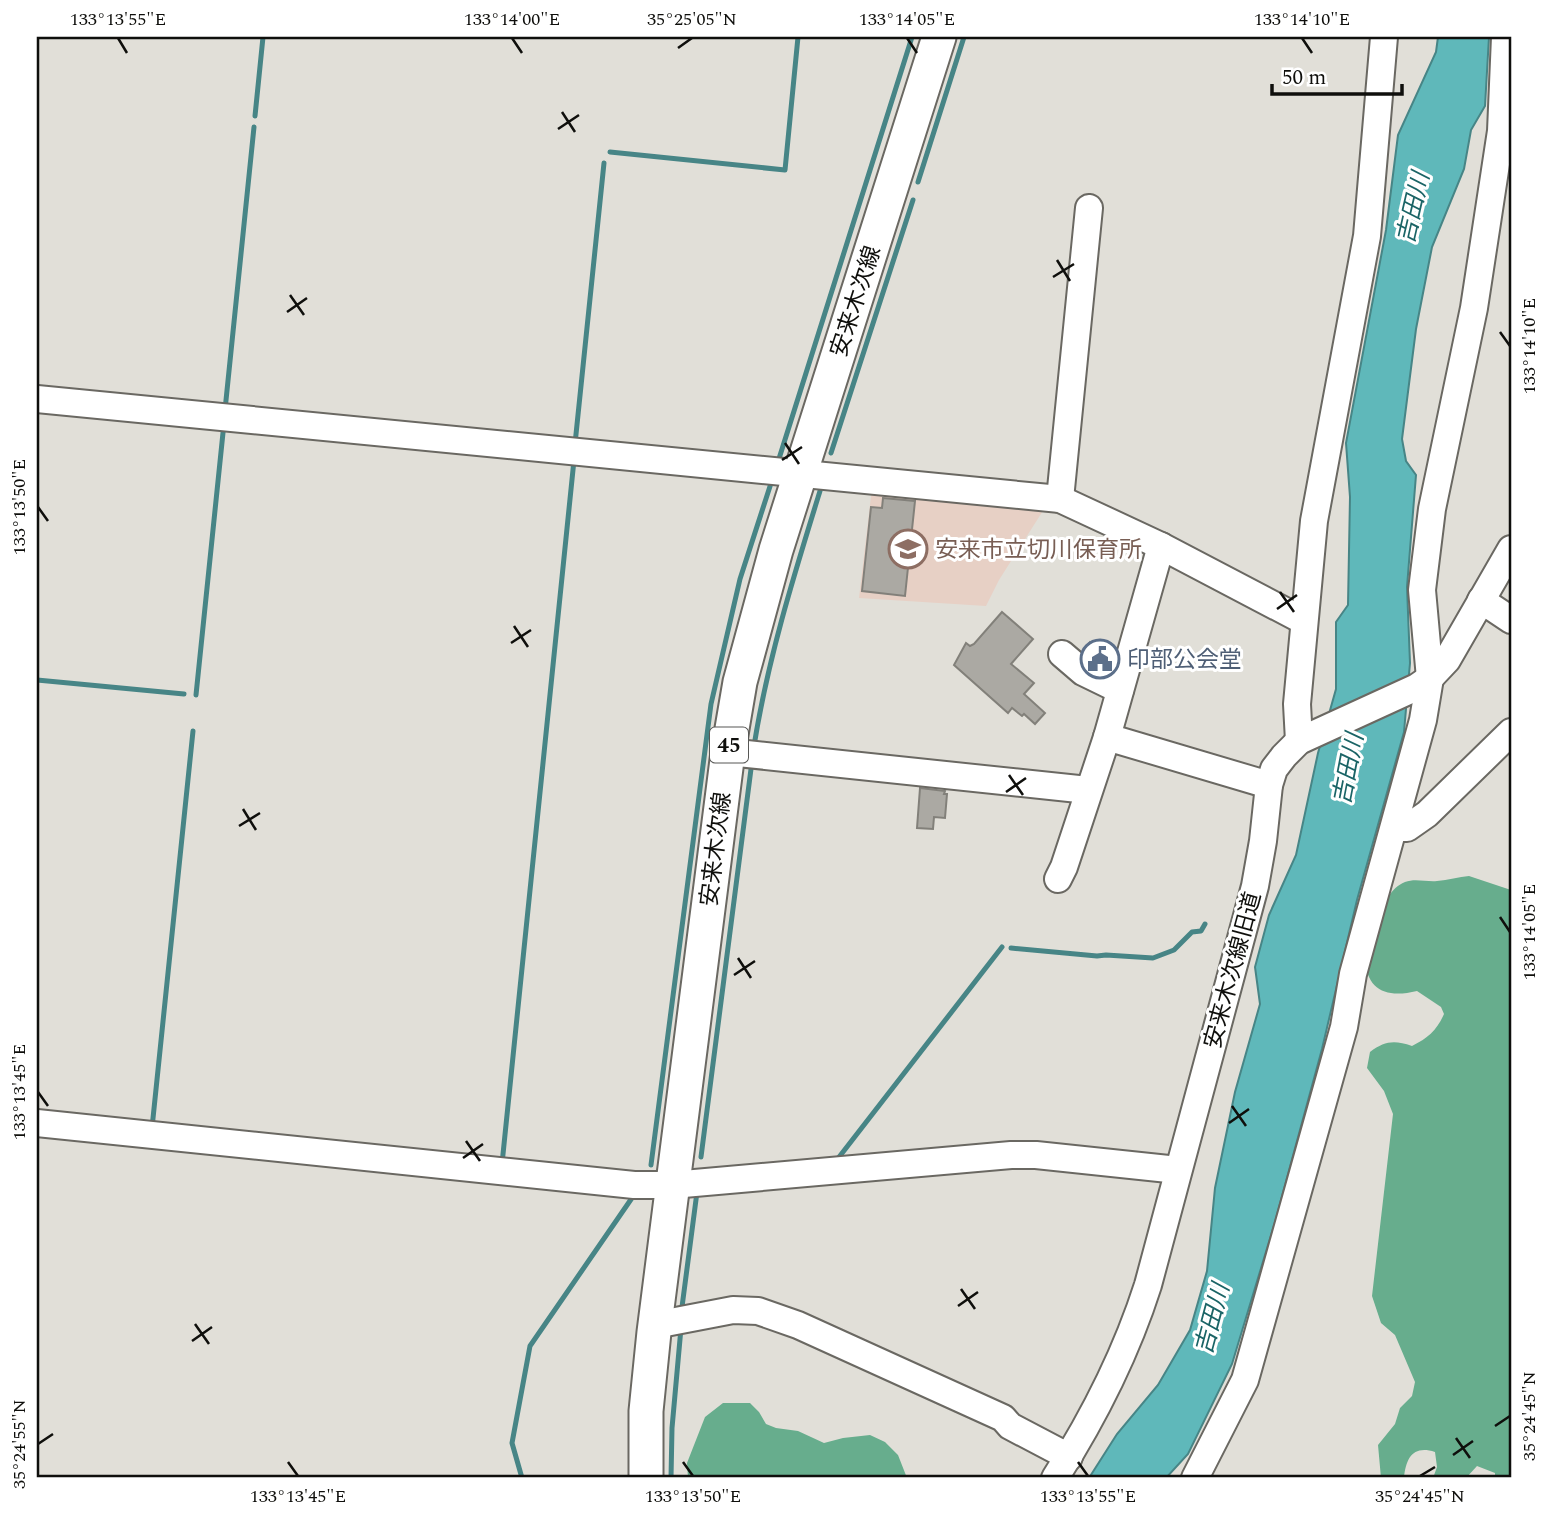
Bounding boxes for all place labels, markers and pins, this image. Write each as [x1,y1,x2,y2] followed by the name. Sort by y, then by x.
[887,528,929,570] school or university icon: 安来市立切川保育所
[935,533,1142,568] place label: 安来市立切川保育所
[1079,638,1121,680] public building icon: 印部公会堂
[1127,643,1242,678] place label: 印部公会堂

